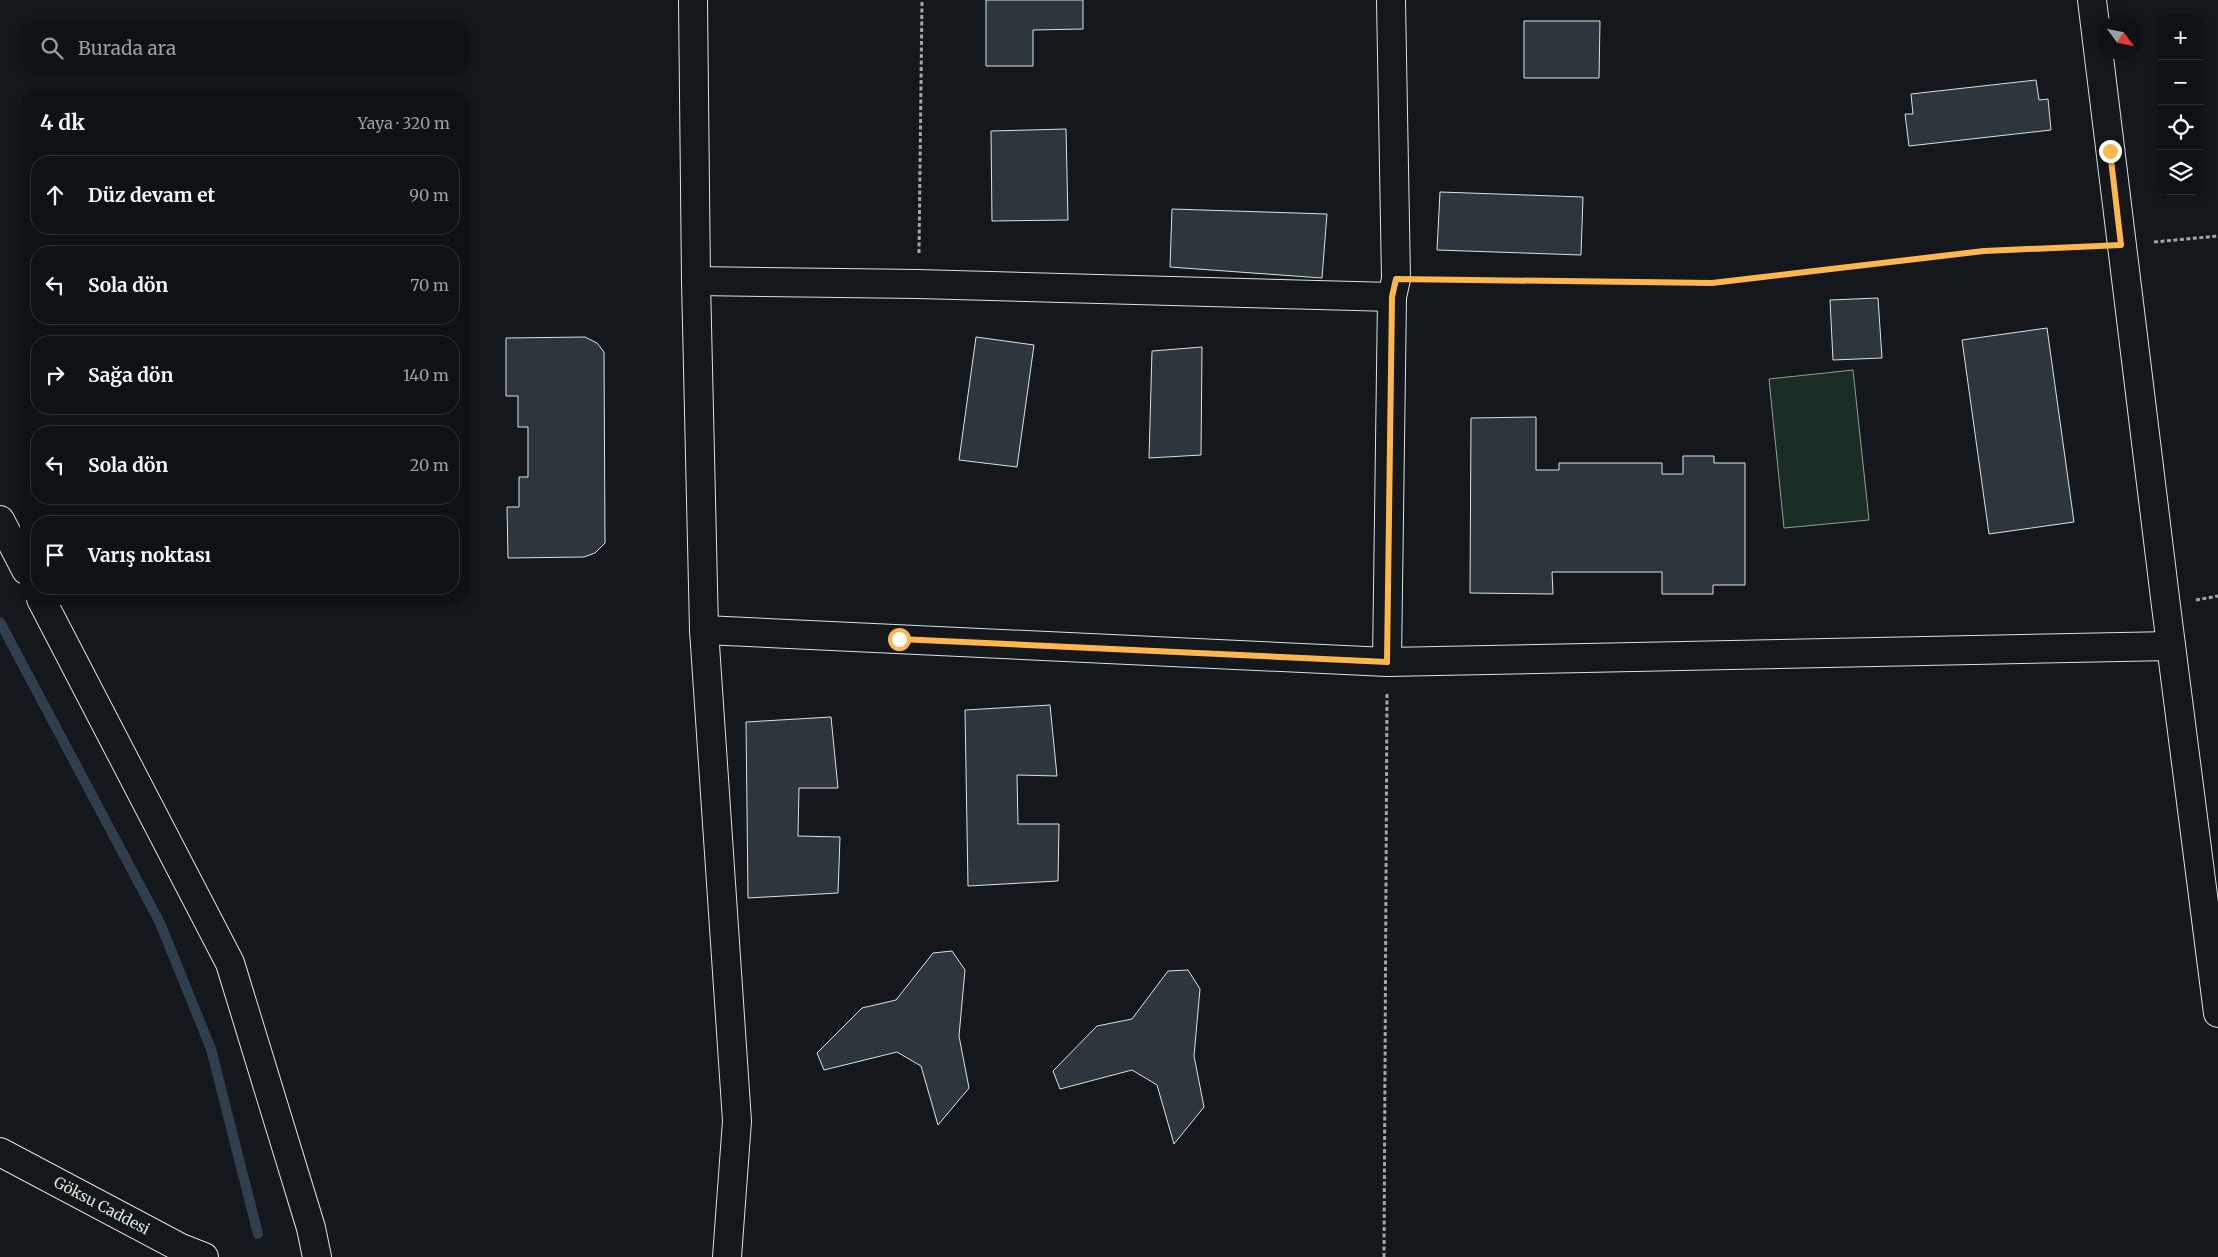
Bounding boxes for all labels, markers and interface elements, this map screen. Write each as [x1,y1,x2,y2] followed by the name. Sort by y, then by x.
[2098,15,2143,60] north arrow
[2158,15,2203,195] map controls
[2158,15,2203,60] button: +
[20,20,470,75] search box
[38,34,66,62] icon: search
[78,36,176,60] text: Burada ara
[2158,60,2203,105] button: −
[2158,105,2203,150] button: locate
[40,109,85,136] text: 4 dk
[357,113,450,133] text: Yaya · 320 m
[2099,140,2122,163] route end
[2158,150,2203,195] button: layers
[41,181,69,209] icon: ahead
[88,183,215,207] text: Düz devam et
[409,185,449,205] text: 90 m
[41,271,69,299] icon: left
[88,273,168,297] text: Sola dön
[410,275,449,295] text: 70 m
[41,361,69,389] icon: right
[88,363,173,387] text: Sağa dön
[403,365,449,385] text: 140 m
[41,451,69,479] icon: left
[88,453,168,477] text: Sola dön
[410,455,449,475] text: 20 m
[41,541,69,569] icon: arrive
[88,543,211,567] text: Varış noktası
[888,628,911,651] route start
[51,1172,153,1239] street label: Göksu Caddesi

